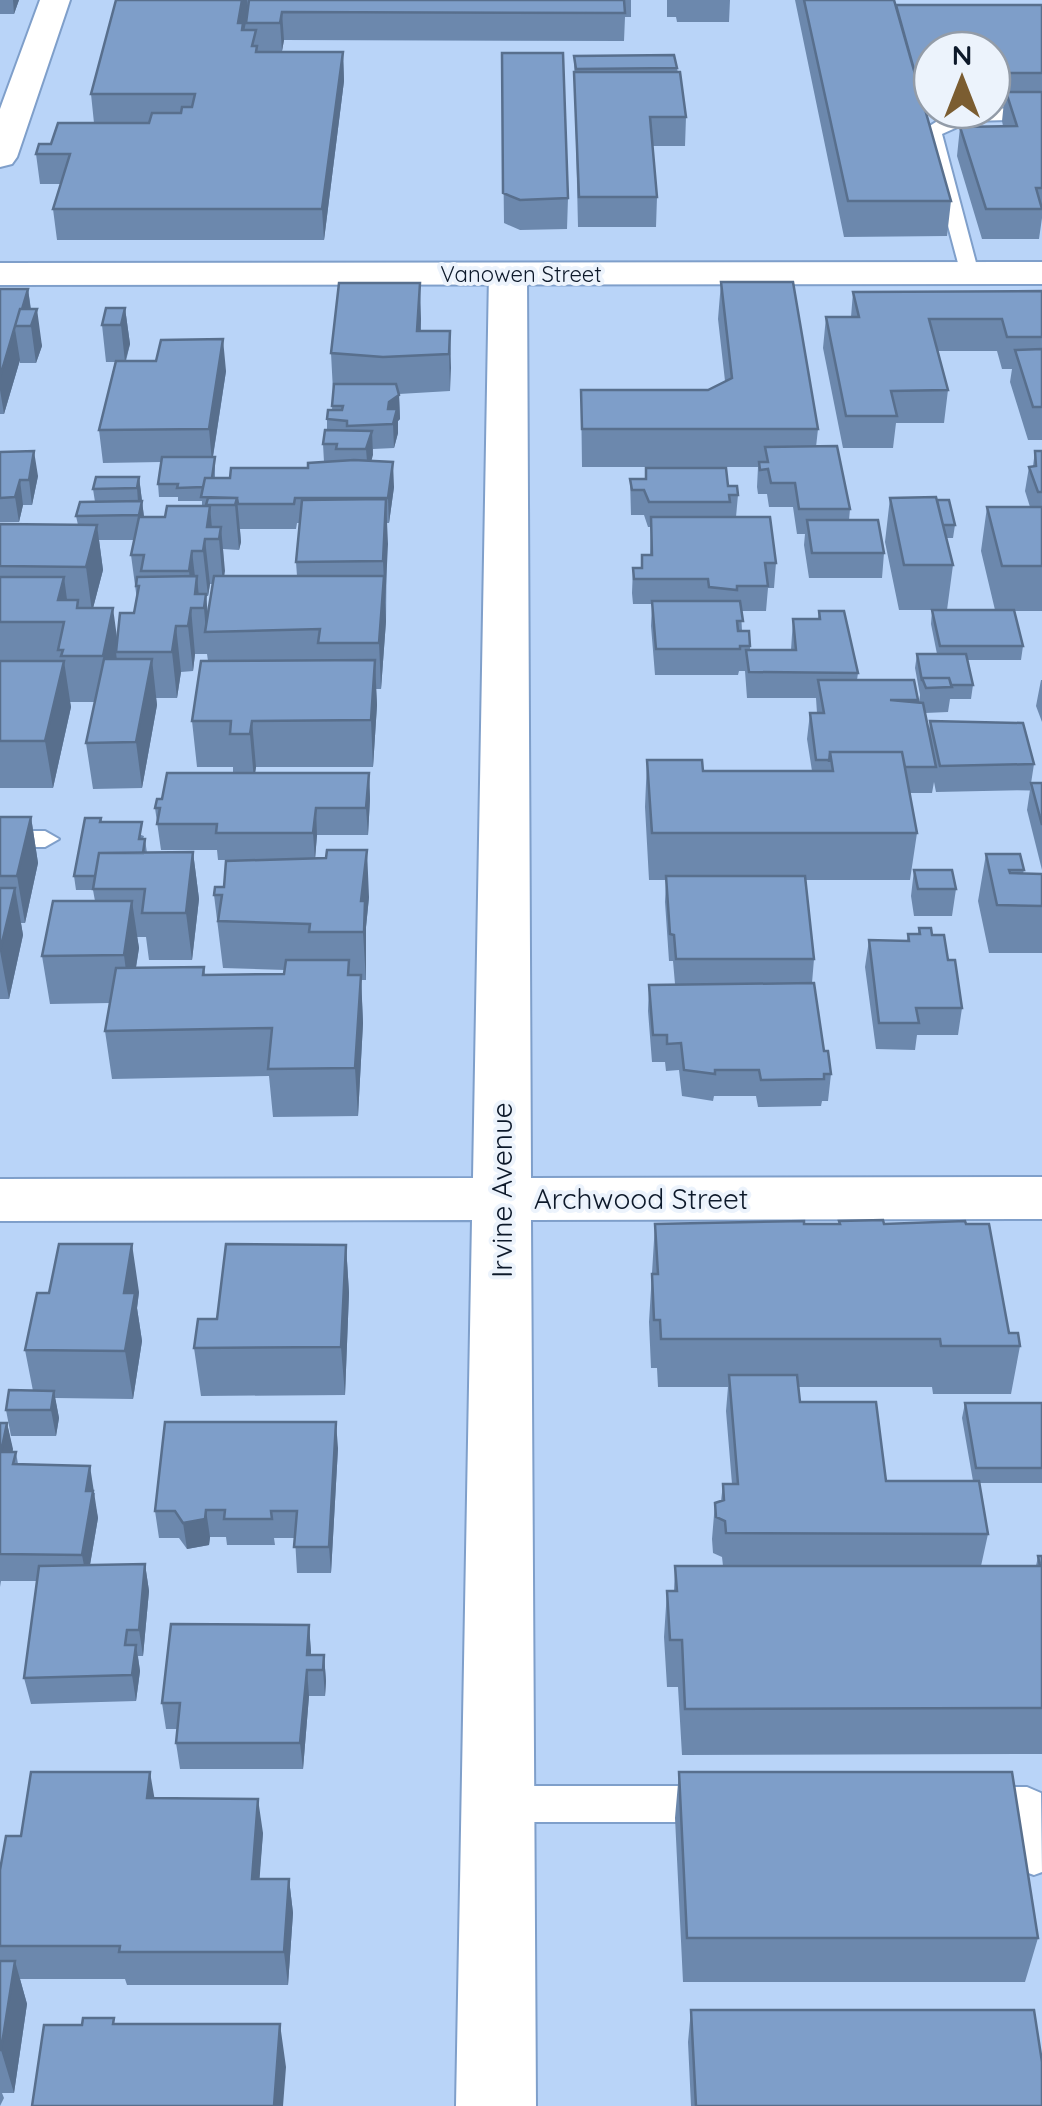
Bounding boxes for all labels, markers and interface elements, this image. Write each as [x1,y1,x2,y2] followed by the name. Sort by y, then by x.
[912,30,1012,130] north arrow
[952,37,972,72] text: N
[440,260,602,288] street label: Vanowen Street
[484,1102,519,1278] street label: Irvine Avenue
[534,1181,748,1216] street label: Archwood Street

